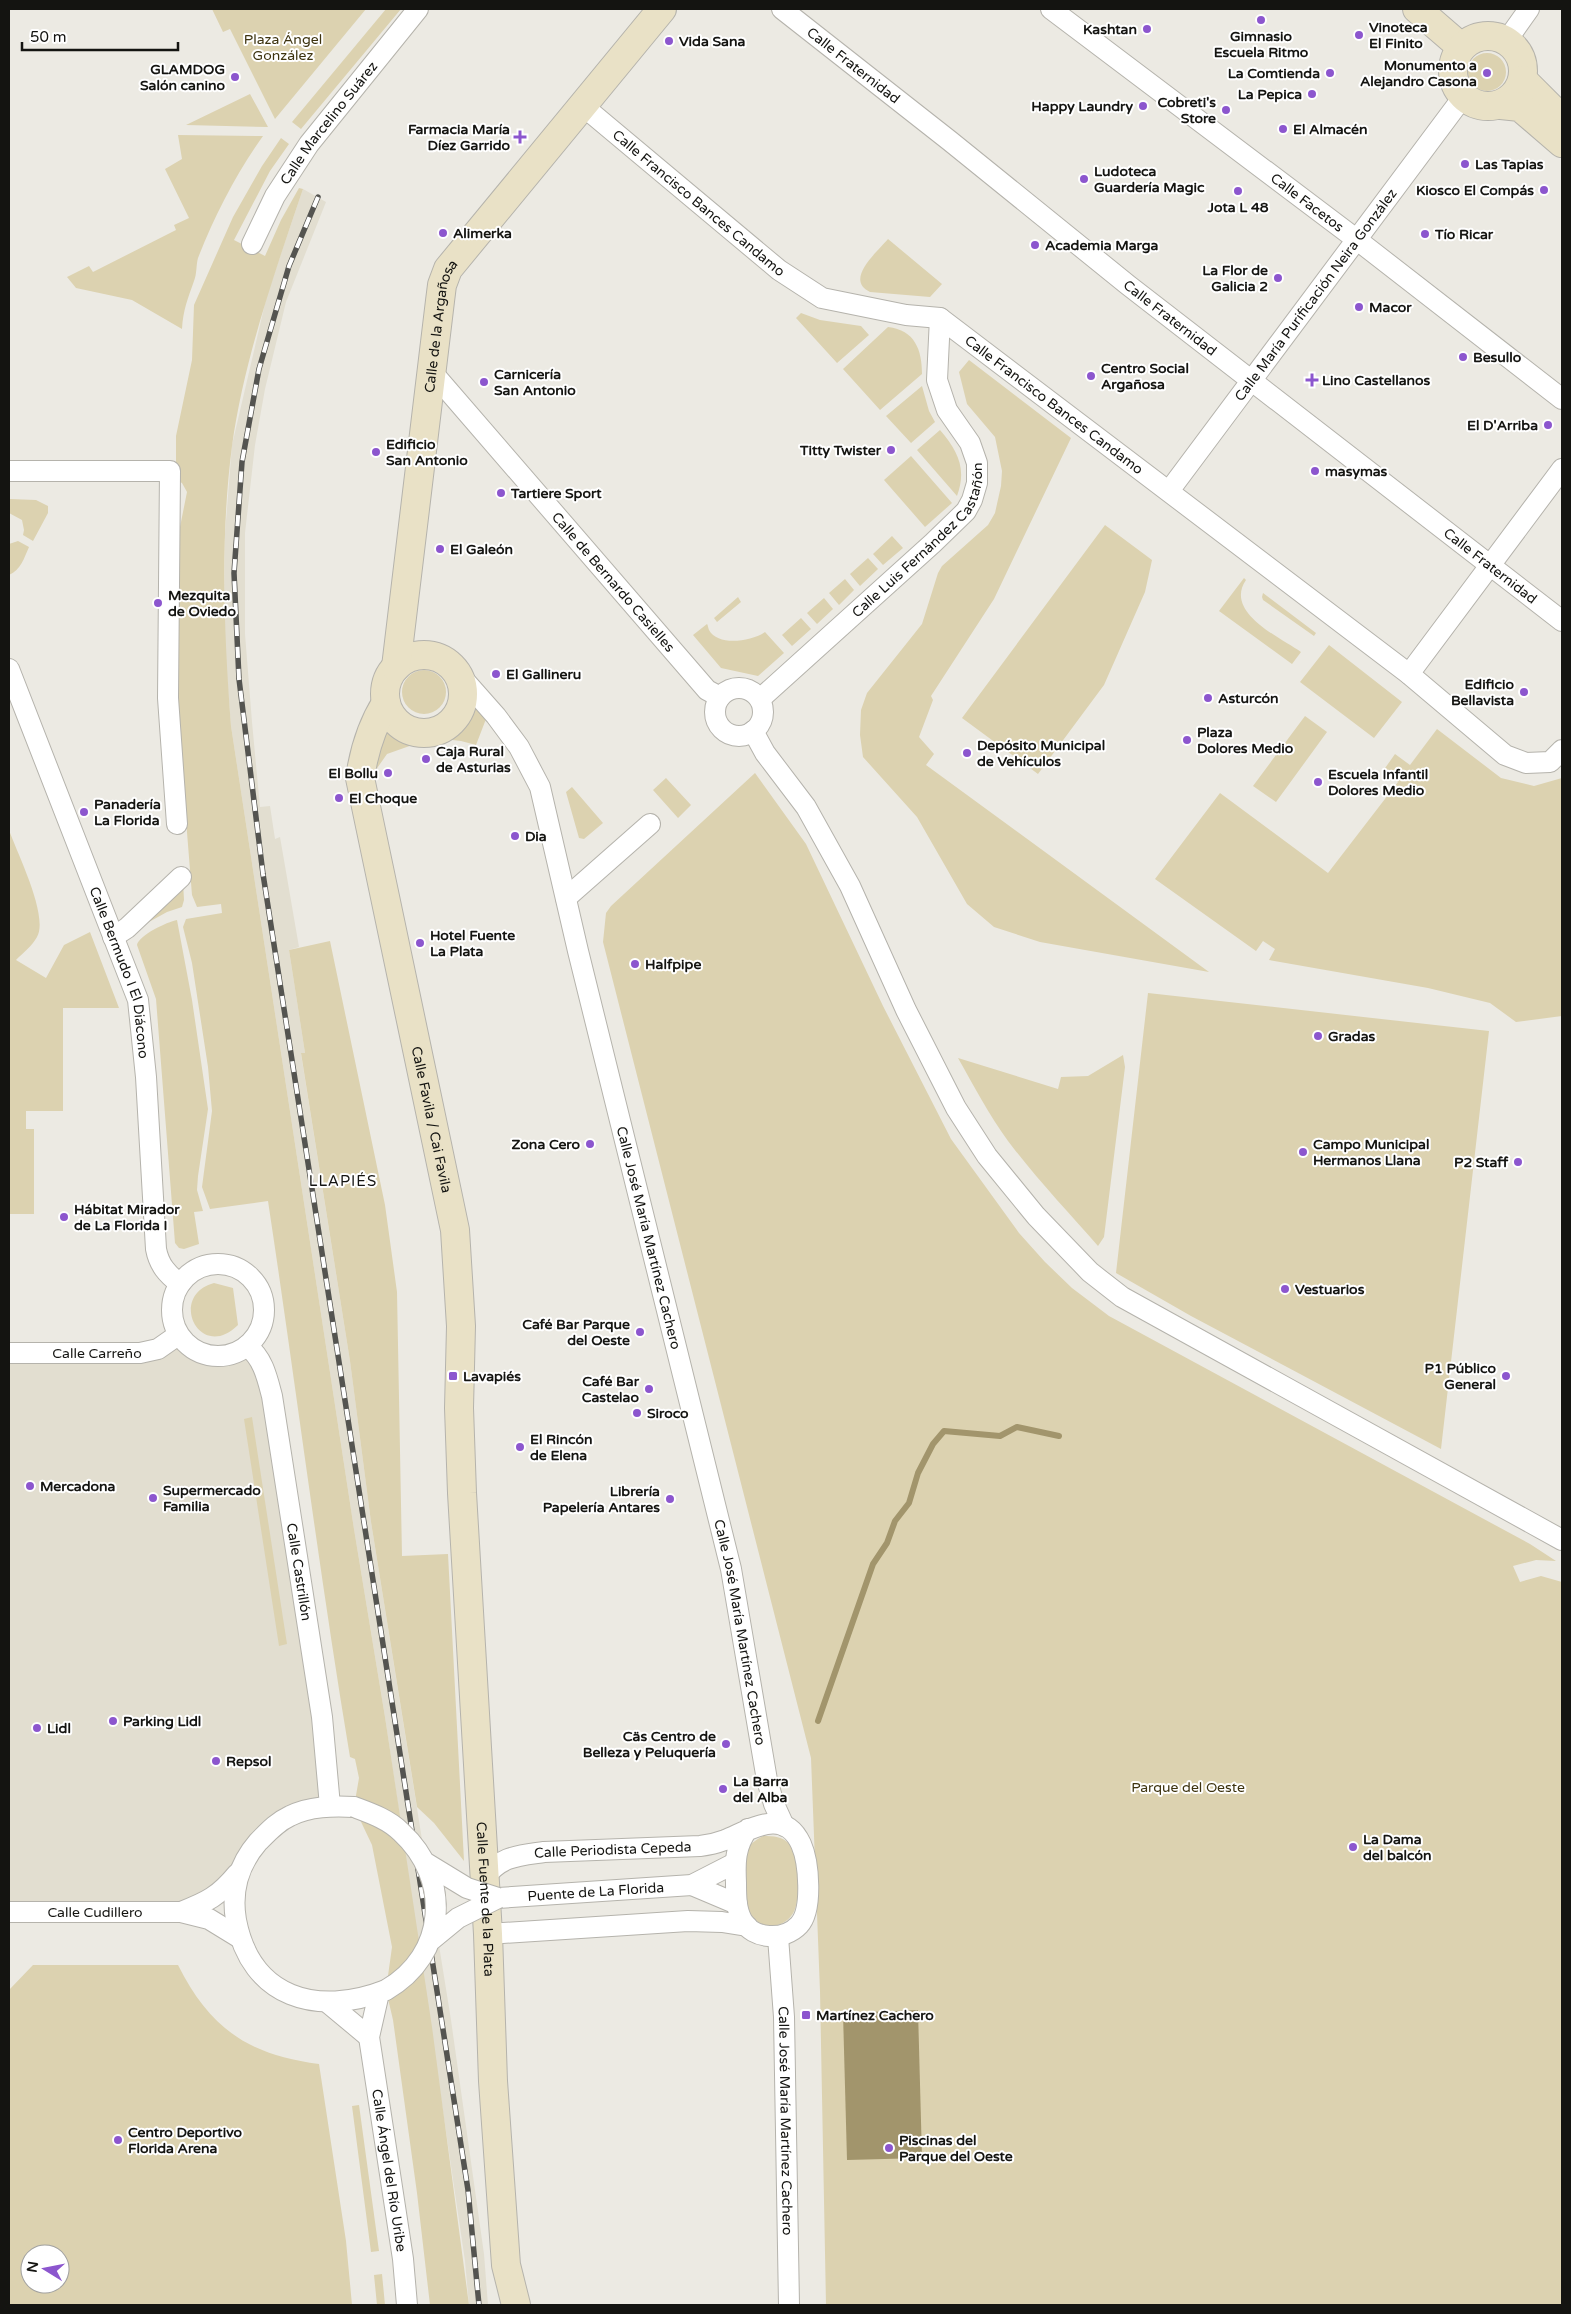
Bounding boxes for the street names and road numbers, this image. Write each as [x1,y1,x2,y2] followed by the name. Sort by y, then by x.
[803,24,903,107] street label: Calle Fraternidad
[277,58,381,188] street label: Calle Marcelino Suárez
[609,126,788,280] street label: Calle Francisco Bances Candamo
[1267,170,1347,236] street label: Calle Facetos
[1231,185,1401,405] street label: Calle María Purificación Neira González
[421,256,461,394] street label: Calle de la Argañosa
[1120,277,1220,360] street label: Calle Fraternidad
[961,332,1146,478] street label: Calle Francisco Bances Candamo
[848,462,987,621] street label: Calle Luis Fernández Castañón
[548,509,678,656] street label: Calle de Bernardo Casielles
[1440,525,1540,607] street label: Calle Fraternidad
[86,884,152,1059] street label: Calle Bermudo I El Diácono
[408,1045,455,1195] street label: Calle Favila / Cai Favila
[613,1125,684,1351] street label: Calle José María Martínez Cachero
[52,1345,142,1362] street label: Calle Carreño
[710,1518,769,1746] street label: Calle José María Martínez Cachero
[283,1522,315,1622] street label: Calle Castrillón
[472,1821,497,1977] street label: Calle Fuente de la Plata
[533,1838,692,1862] street label: Calle Periodista Cepeda
[527,1879,665,1905] street label: Puente de La Florida
[47,1904,143,1921] street label: Calle Cudillero
[774,2006,796,2236] street label: Calle José María Martínez Cachero
[368,2088,410,2253] street label: Calle Ángel del Río Uribe

